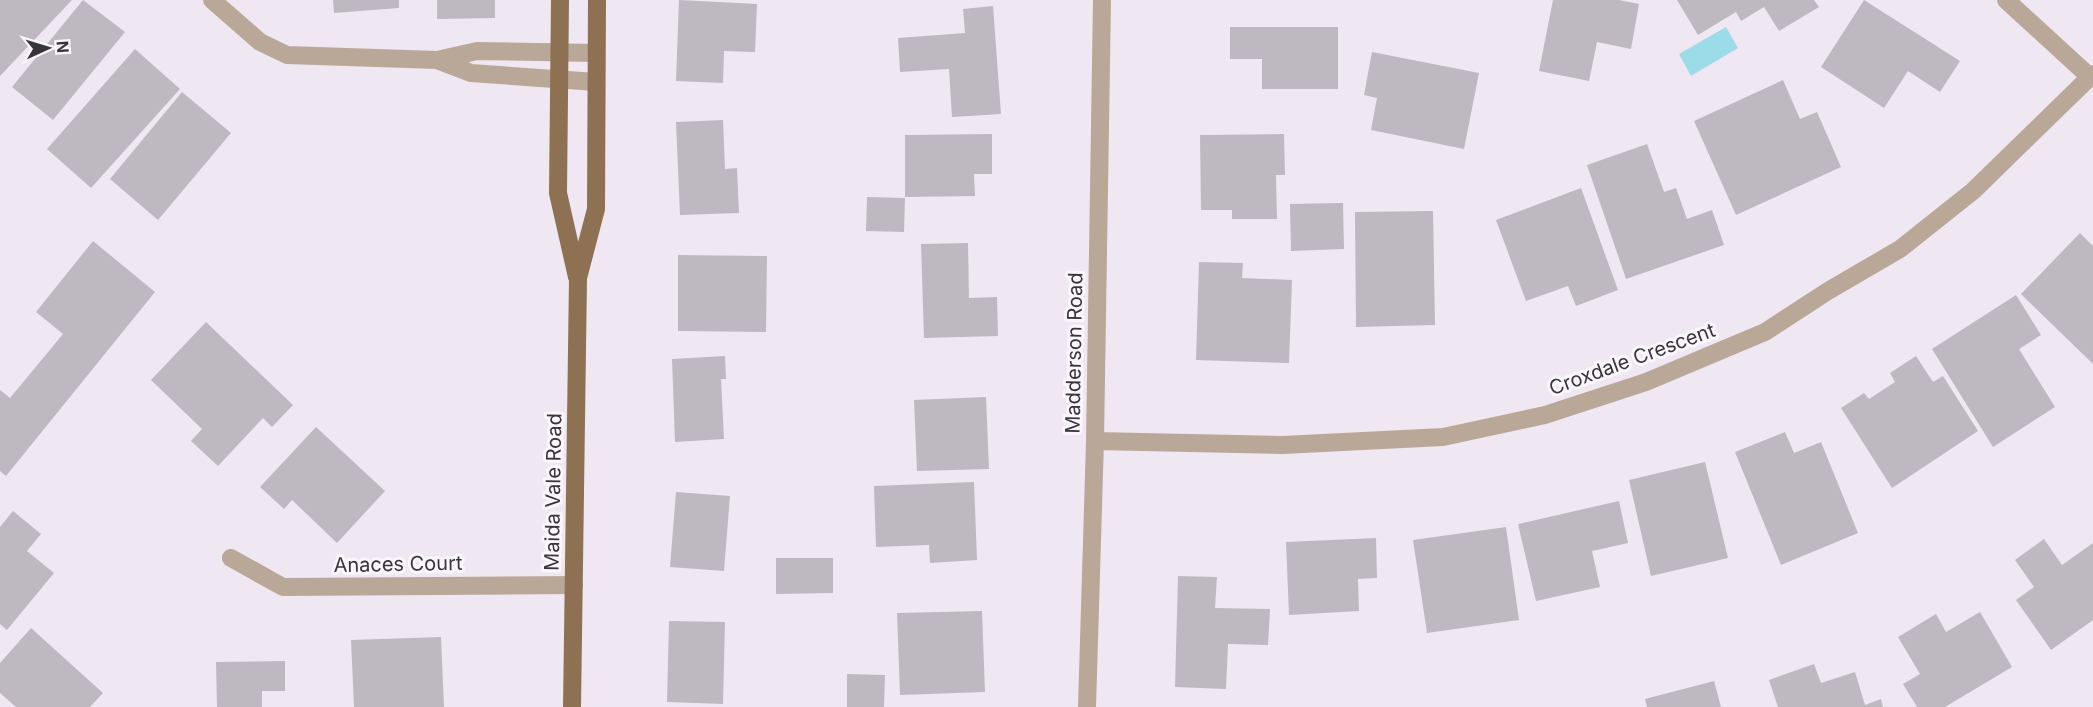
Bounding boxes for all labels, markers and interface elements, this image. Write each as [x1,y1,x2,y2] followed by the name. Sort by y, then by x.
[18,18,78,78] north arrow
[53,40,73,54] text: N
[1061,272,1087,434] street label: Madderson Road
[1546,318,1719,400] street label: Croxdale Crescent
[540,413,566,571] street label: Maida Vale Road
[333,551,463,577] street label: Anaces Court

